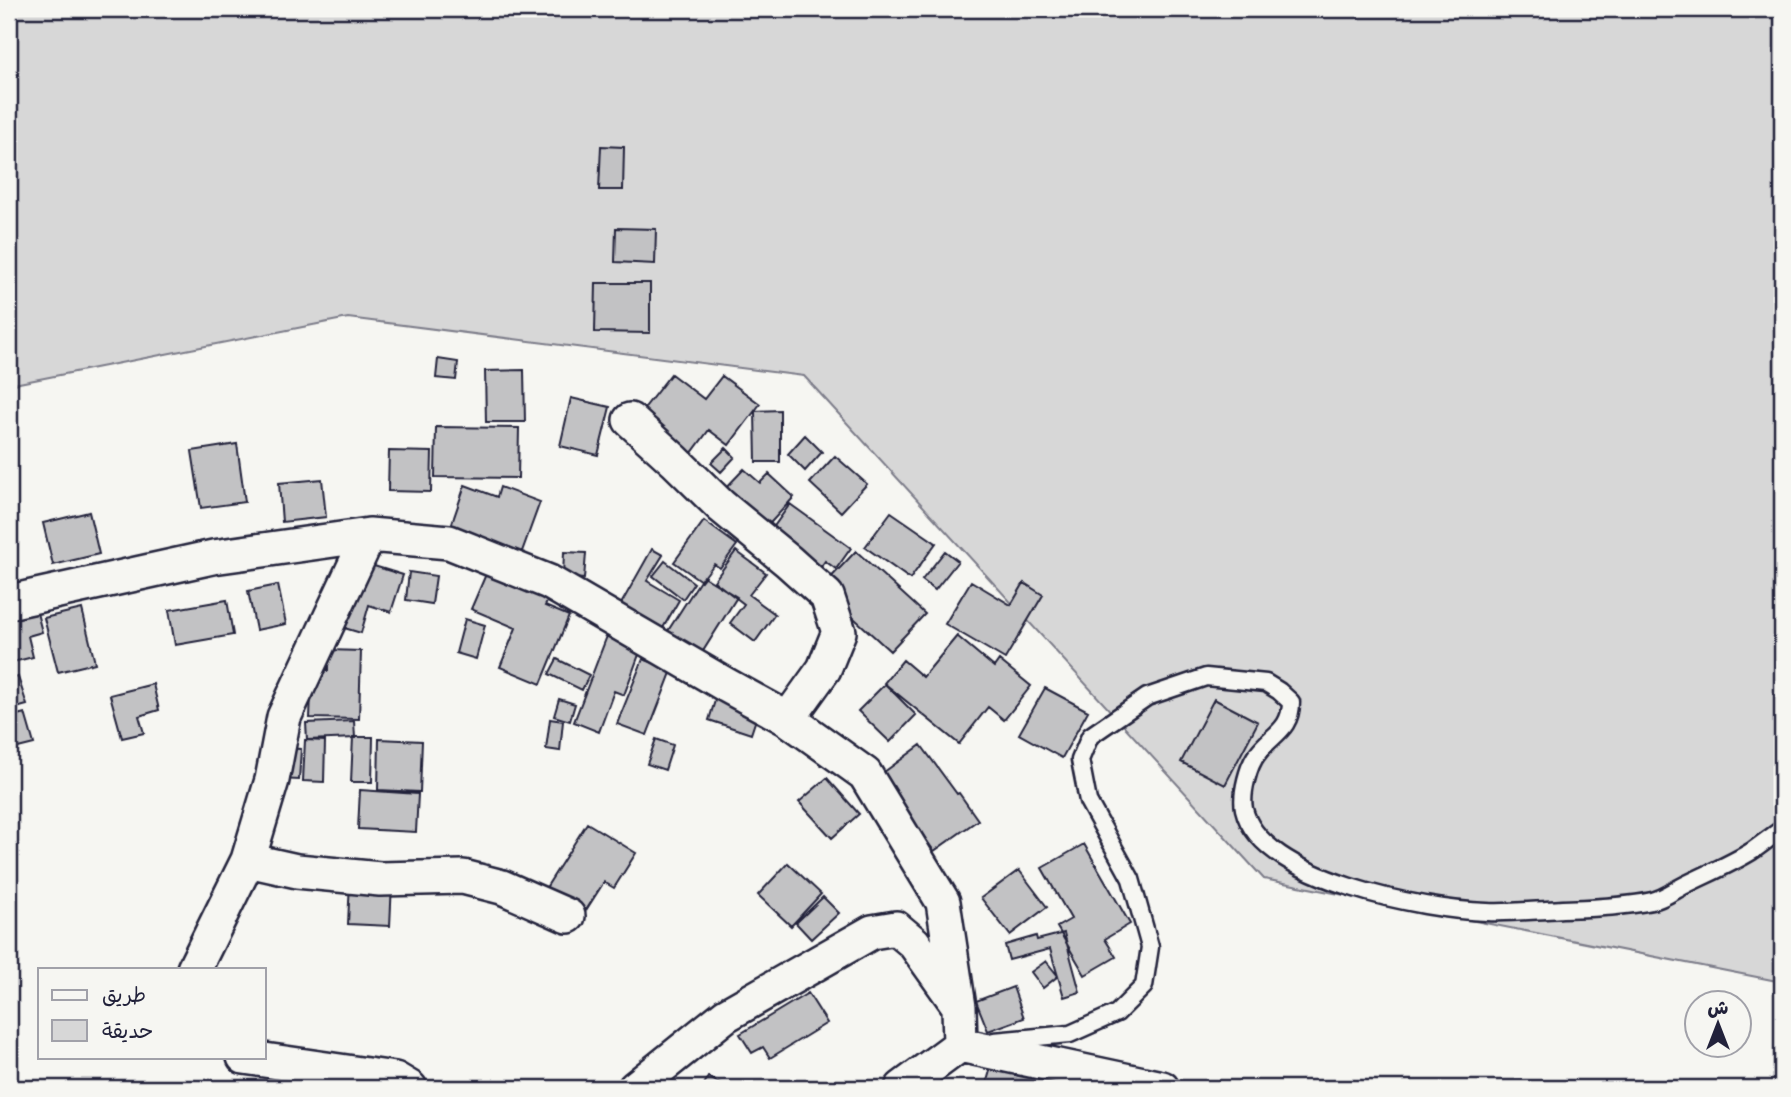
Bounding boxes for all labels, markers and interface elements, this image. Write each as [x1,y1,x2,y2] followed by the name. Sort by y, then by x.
[38,968,266,1058] legend
[102,983,146,1013] text: طريق
[1682,988,1752,1058] north arrow
[1708,997,1729,1024] text: ش
[102,1019,153,1049] text: حديقة

